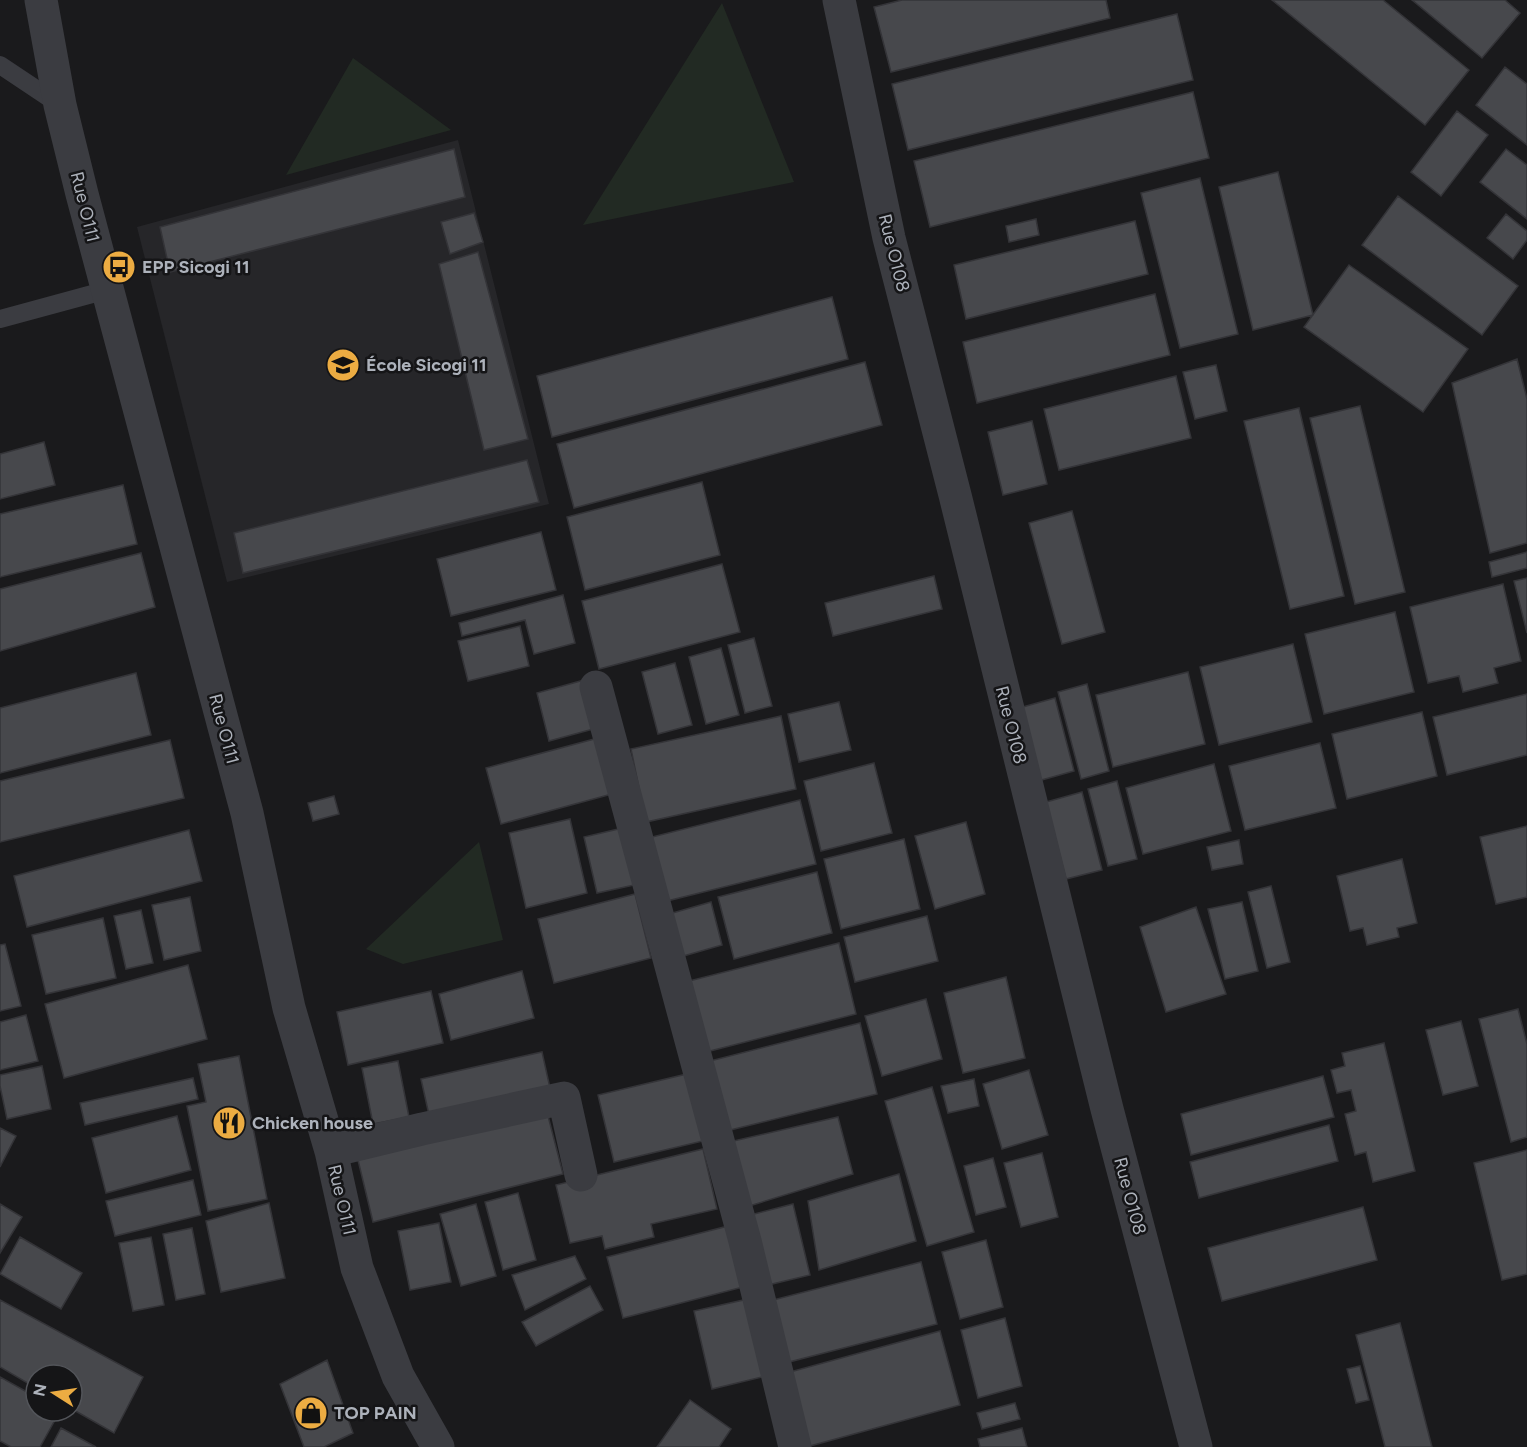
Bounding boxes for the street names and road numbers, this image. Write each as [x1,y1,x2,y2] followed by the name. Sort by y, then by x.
[66,169,104,245] street label: Rue O111
[874,212,914,294] street label: Rue O108
[991,684,1031,766] street label: Rue O108
[204,691,244,767] street label: Rue O111
[1109,1155,1151,1237] street label: Rue O108
[323,1163,361,1237] street label: Rue O111

